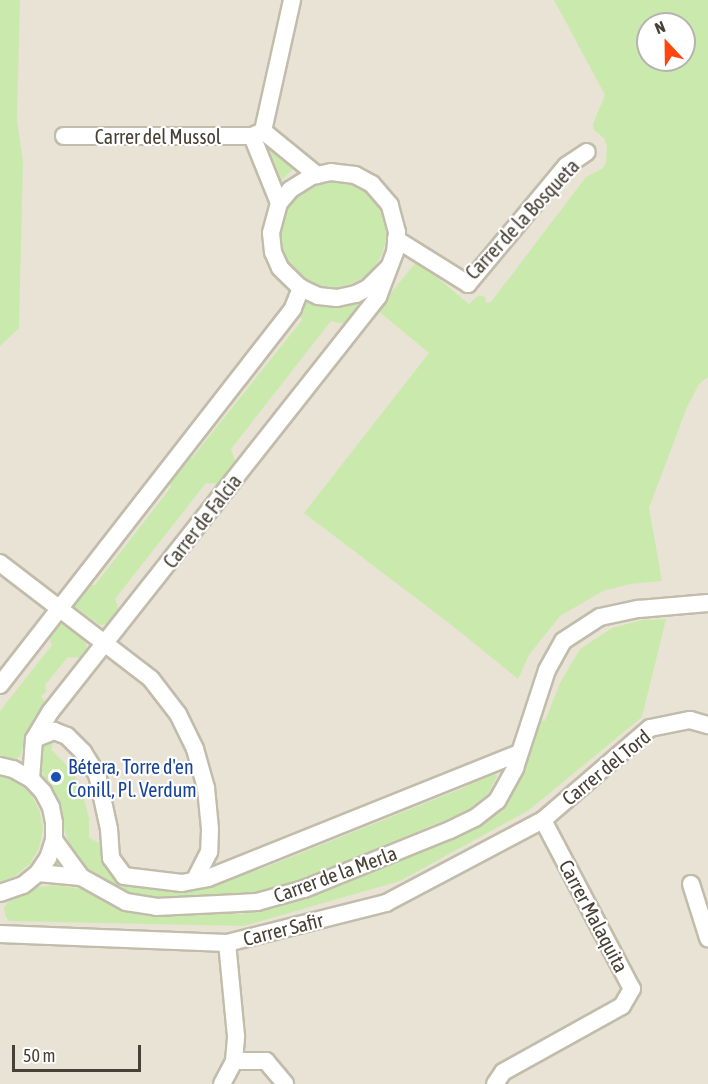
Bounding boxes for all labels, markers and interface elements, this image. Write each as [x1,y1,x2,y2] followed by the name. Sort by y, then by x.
[636,12,696,72] north arrow
[652,17,668,37] text: N
[95,124,221,148] street label: Carrer del Mussol
[460,154,584,284] street label: Carrer de la Bosqueta
[158,469,246,573] street label: Carrer de Falcia
[557,724,655,810] street label: Carrer del Tord
[68,754,197,801] place label: Bétera, Torre d'en Conill, Pl. Verdum
[49,770,63,784] marker: Bétera, Torre d'en Conill, Pl. Verdum
[270,841,400,907] street label: Carrer de la Merla
[554,856,634,976] street label: Carrer Malaquita
[241,907,325,951] street label: Carrer Safir
[15,1033,144,1071] scale bar
[23,1045,55,1066] text: 50 m

